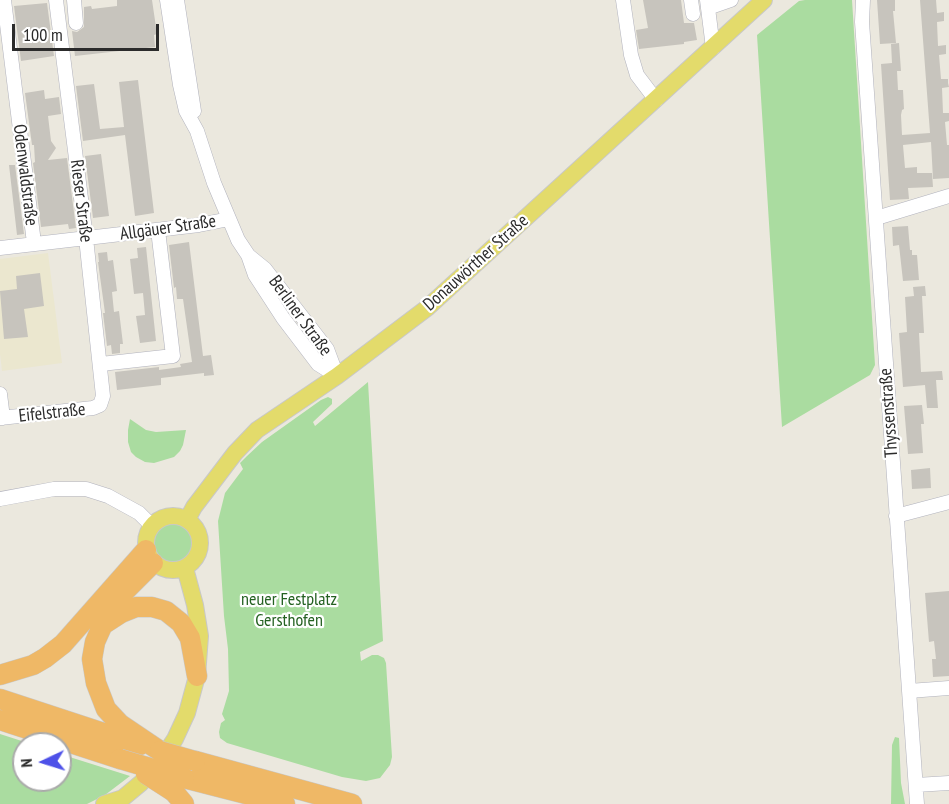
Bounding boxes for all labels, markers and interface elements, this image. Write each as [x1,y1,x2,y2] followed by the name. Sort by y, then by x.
[15,12,162,50] scale bar
[23,23,63,46] text: 100 m
[8,123,42,227] street label: Odenwaldstraße
[65,158,97,244] street label: Rieser Straße
[419,210,533,316] street label: Donauwörther Straße
[119,211,217,245] street label: Allgäuer Straße
[264,272,336,360] street label: Berliner Straße
[875,368,903,458] street label: Thyssenstraße
[17,399,87,427] street label: Eifelstraße
[241,589,337,632] park label: neuer Festplatz Gersthofen
[12,732,72,792] north arrow
[16,758,36,768] text: N

